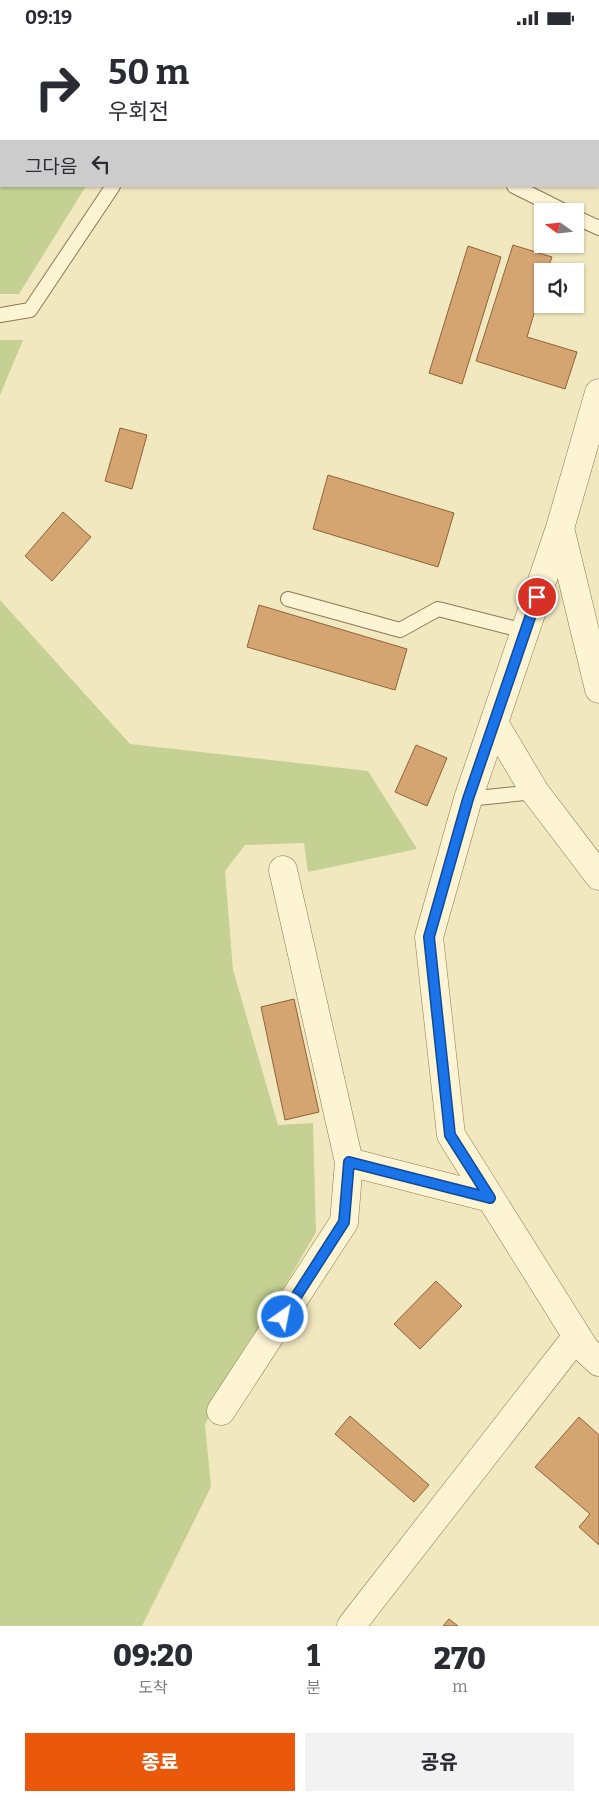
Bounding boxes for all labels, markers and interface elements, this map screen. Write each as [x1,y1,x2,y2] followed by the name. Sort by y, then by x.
[25,6,72,29] text: 09:19
[108,51,189,93] text: 50 m
[25,55,90,120] icon: right
[108,98,169,125] text: 우회전
[87,150,115,178] icon: left
[25,155,77,178] text: 그다음
[534,203,584,253] north arrow
[534,203,584,313] map controls
[534,263,584,313] button: sound
[516,576,558,618] pin
[523,583,551,611] icon: arrive
[256,1290,308,1342] position arrow
[113,1638,193,1674] text: 09:20
[307,1638,320,1674] text: 1
[434,1641,486,1677] text: 270
[452,1677,468,1696] text: m
[138,1678,168,1697] text: 도착
[306,1678,321,1697] text: 분
[25,1733,295,1791] button: 종료
[305,1733,574,1791] button: 공유

